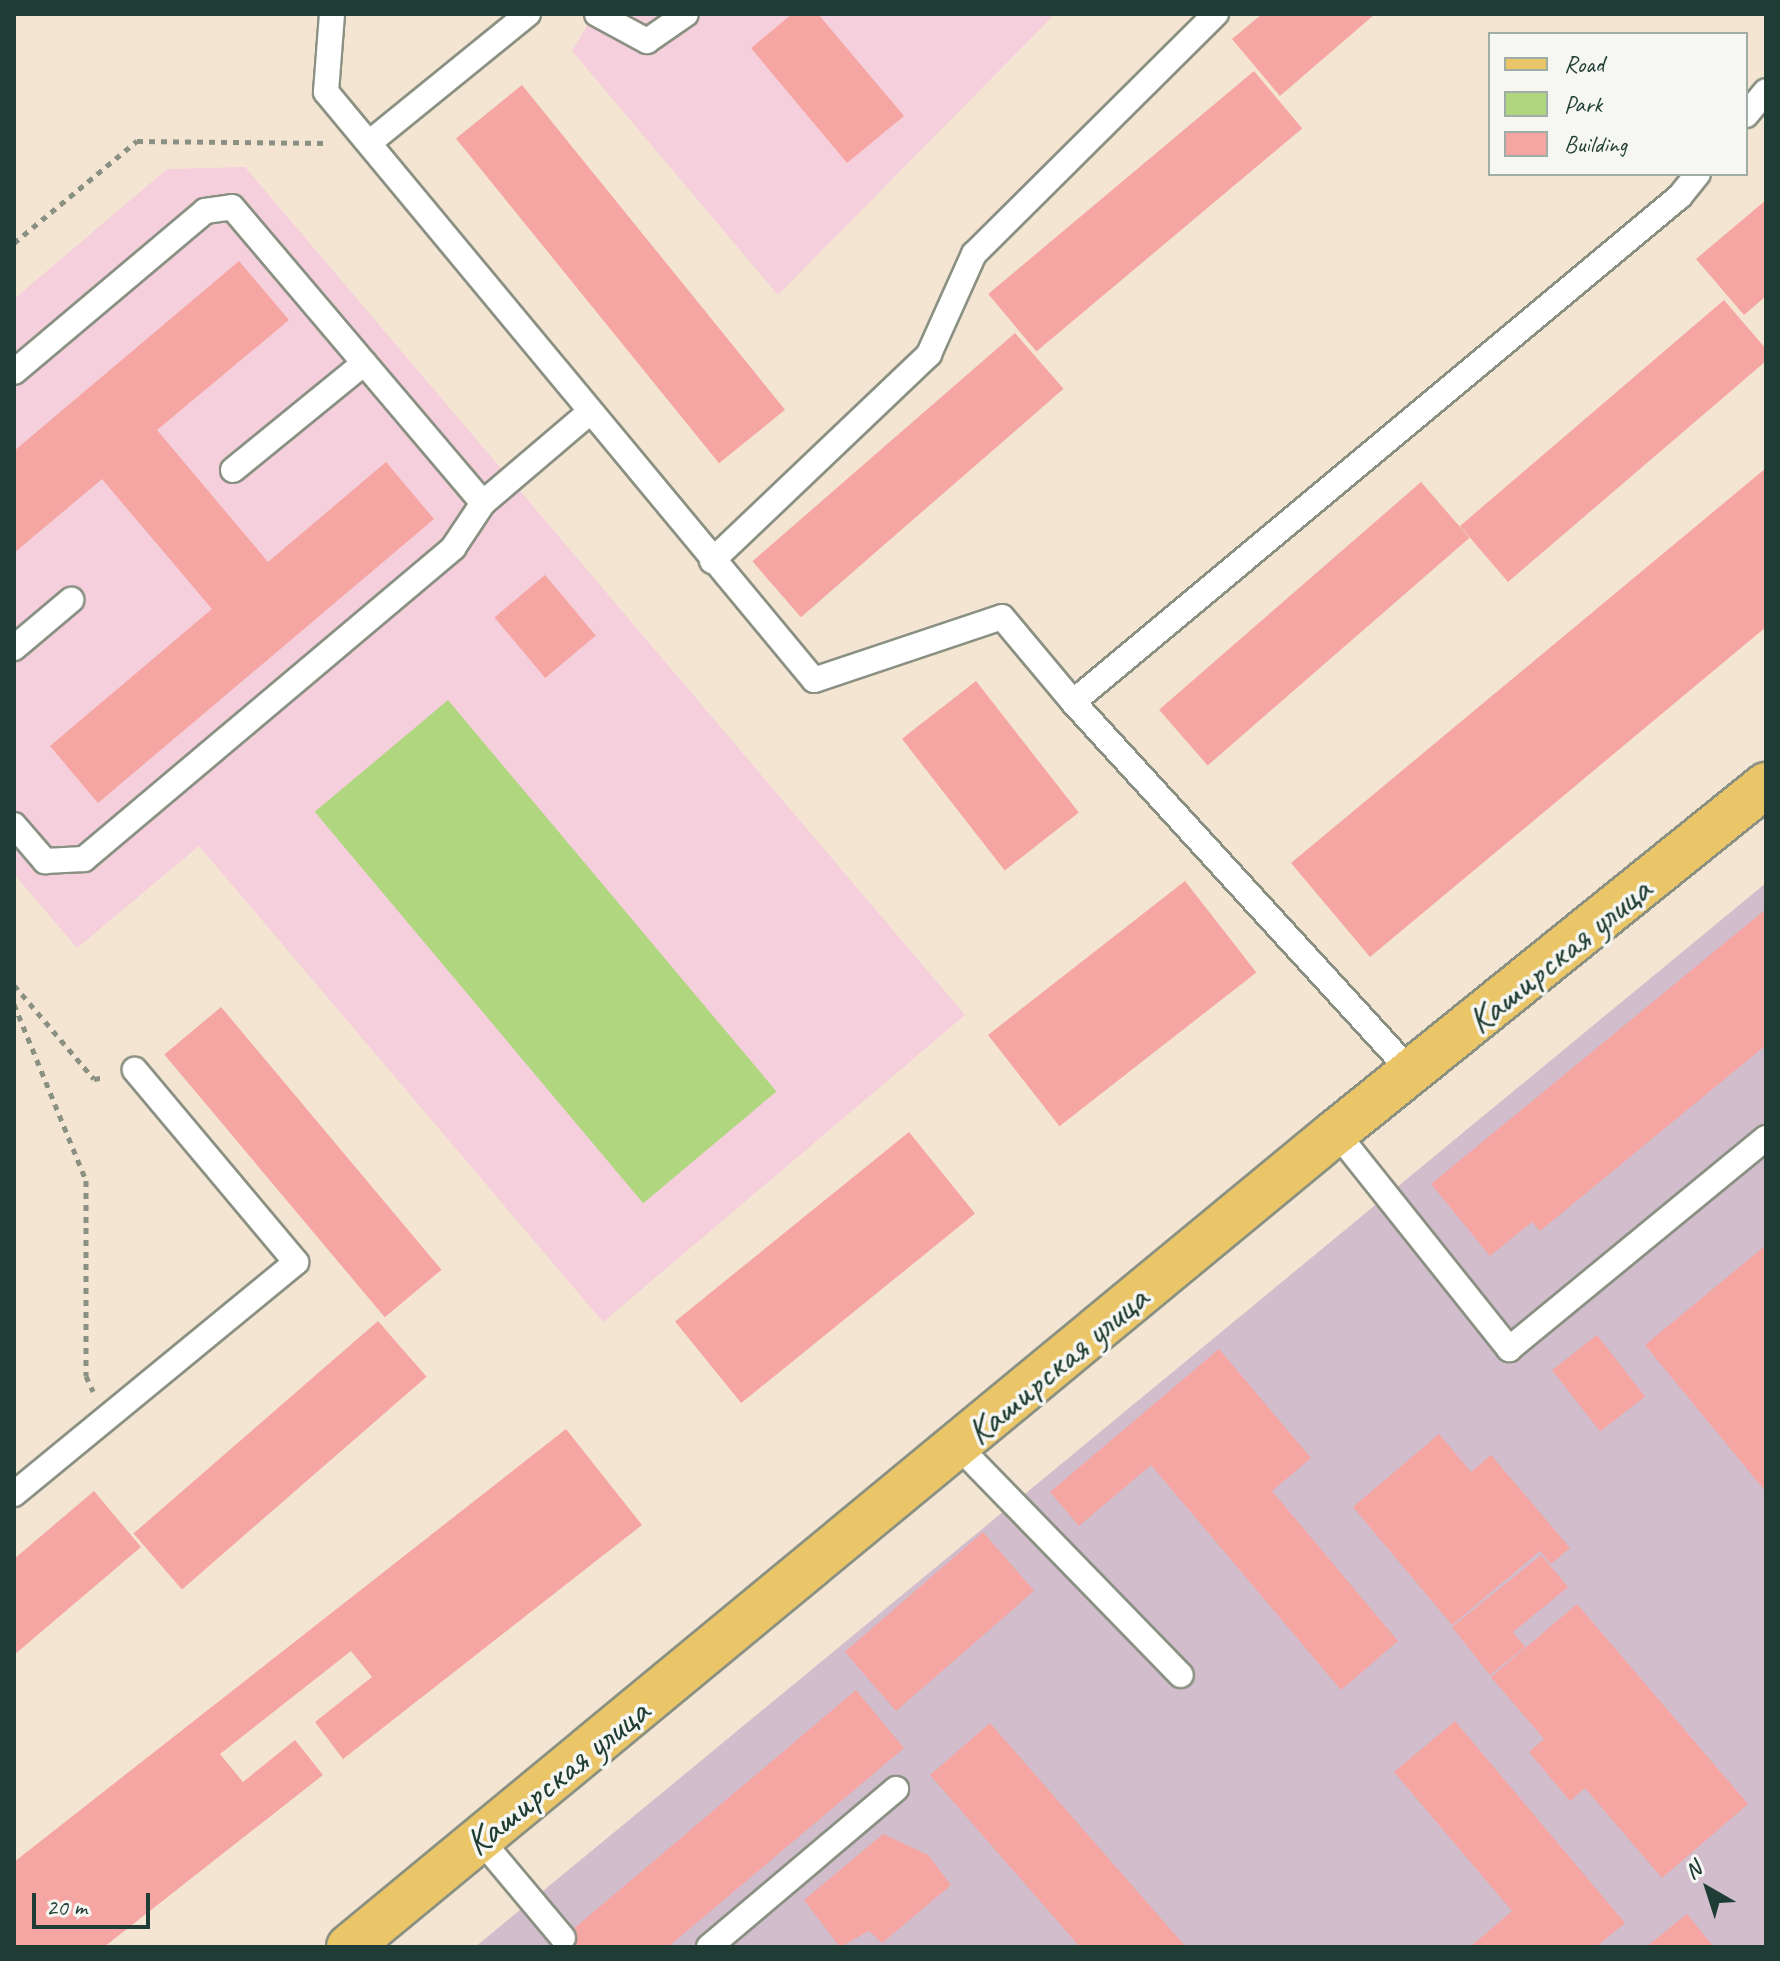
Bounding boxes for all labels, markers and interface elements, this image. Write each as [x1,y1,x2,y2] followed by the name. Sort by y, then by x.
[1488,32,1748,176] legend
[1564,49,1604,79] text: Road
[1564,89,1602,119] text: Park
[1564,129,1627,159] text: Building
[1456,866,1662,1044] street label: Каширская улица
[955,1274,1159,1456] street label: Каширская улица
[454,1688,660,1866] street label: Каширская улица
[1668,1849,1748,1929] north arrow
[1679,1855,1707,1886] text: N
[36,1877,154,1927] scale bar
[46,1892,87,1922] text: 20 m

